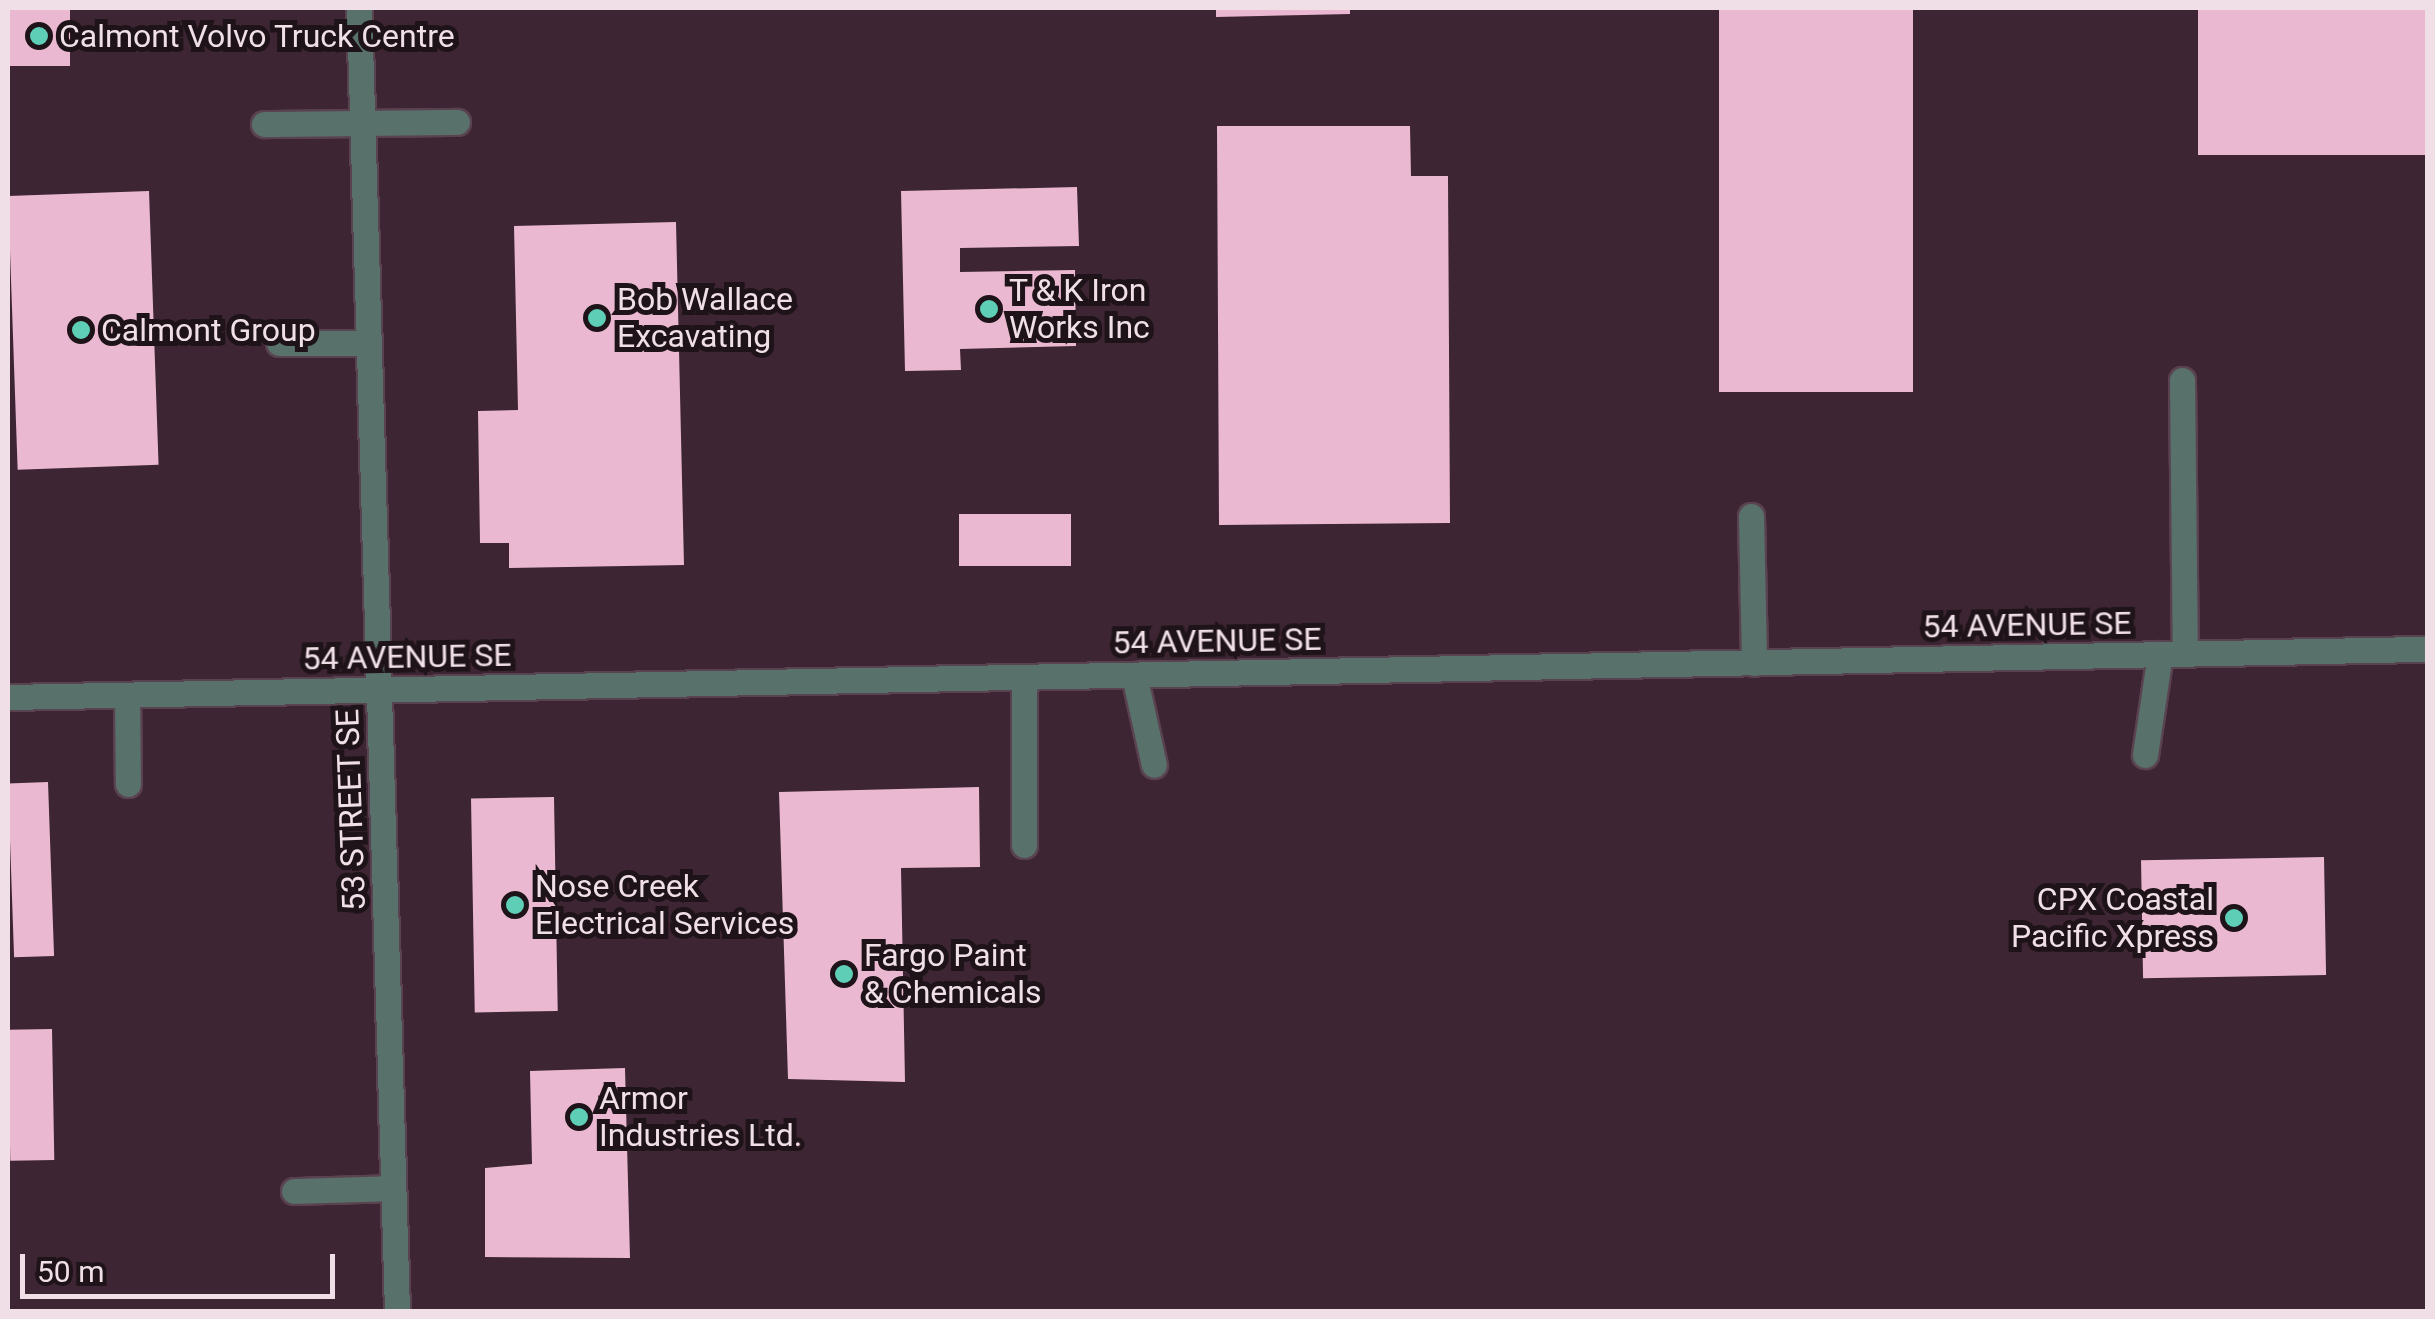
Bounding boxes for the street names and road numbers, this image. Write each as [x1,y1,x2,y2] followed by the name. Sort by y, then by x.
[1922,604,2132,646] street label: 54 AVENUE SE
[1112,620,1322,662] street label: 54 AVENUE SE
[302,636,512,678] street label: 54 AVENUE SE
[328,708,374,912] street label: 53 STREET SE

